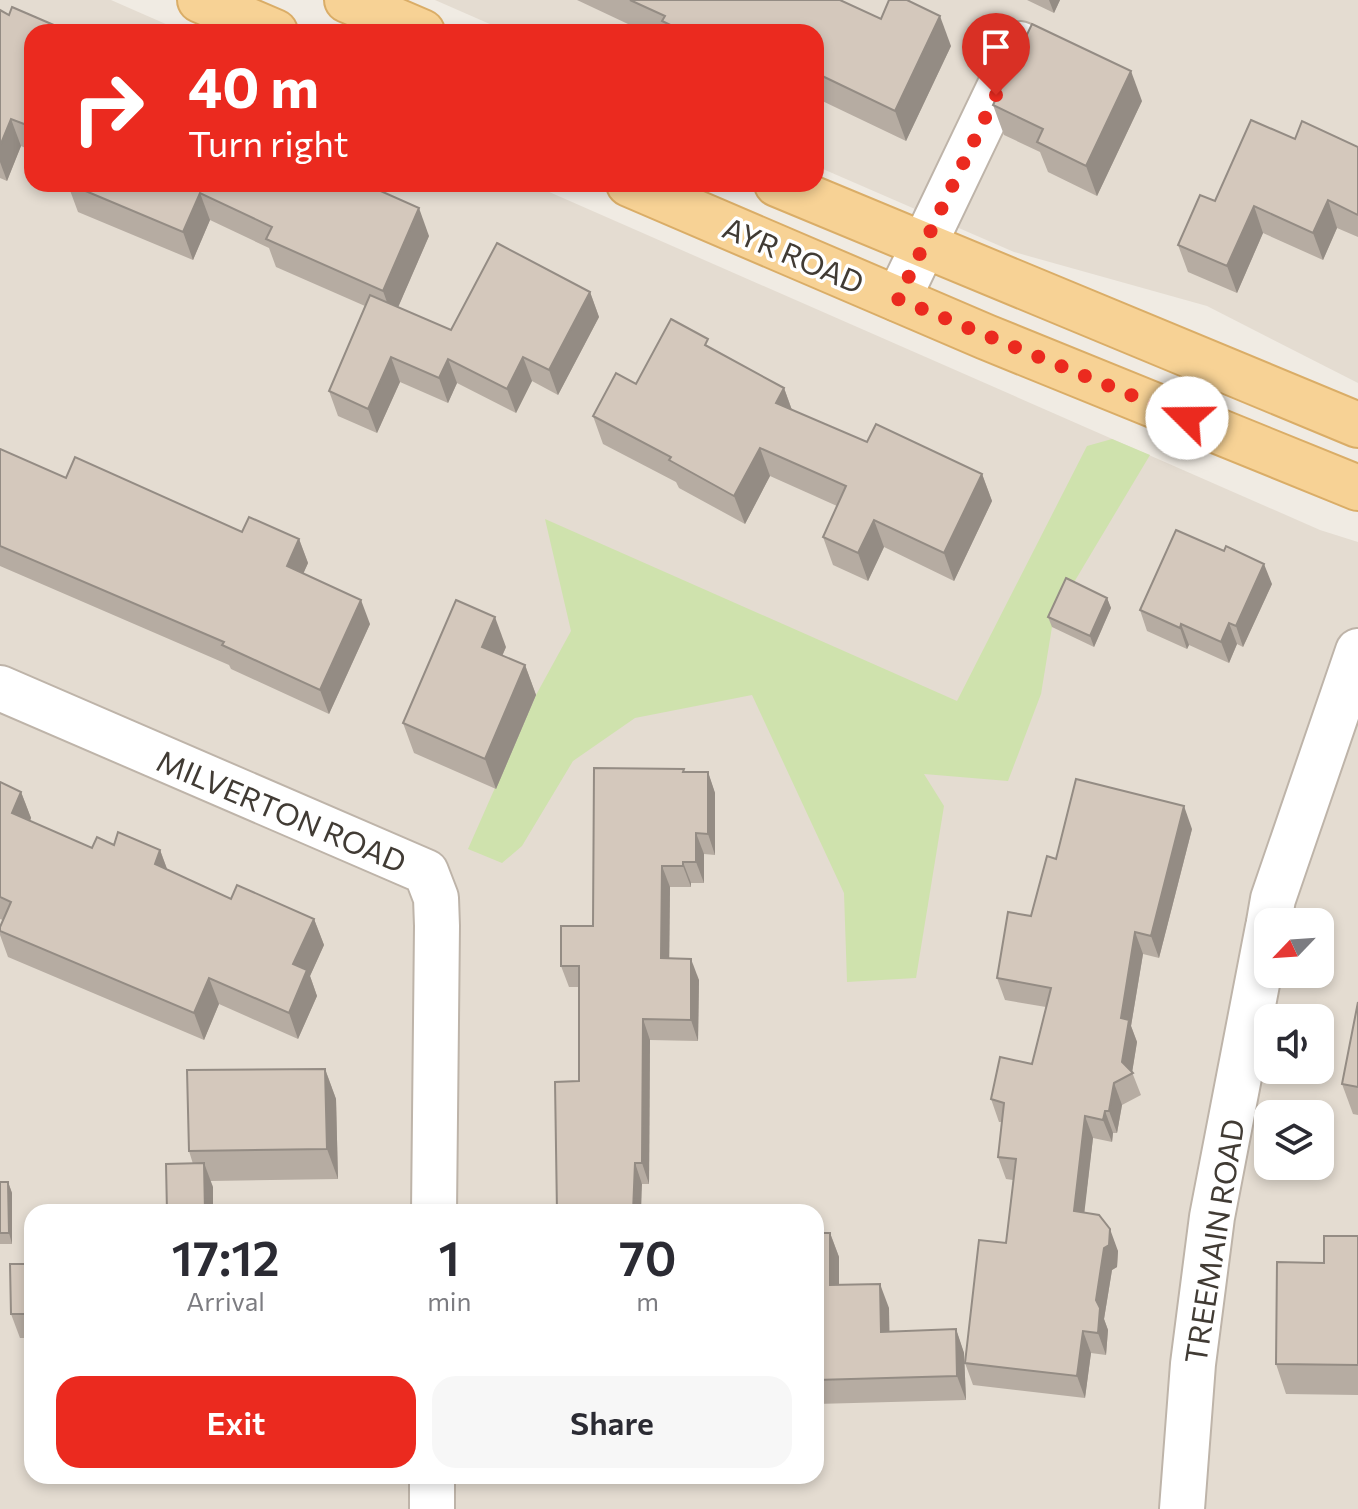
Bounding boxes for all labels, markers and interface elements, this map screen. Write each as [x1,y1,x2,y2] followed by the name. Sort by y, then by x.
[962,13,1030,95] pin
[974,25,1018,69] icon: arrive
[188,51,319,120] text: 40 m
[56,56,160,160] icon: right
[188,120,349,164] text: Turn right
[718,208,870,300] street label: AYR ROAD
[1145,376,1229,460] position arrow
[152,741,412,879] street label: MILVERTON ROAD
[1254,908,1334,988] north arrow
[1254,908,1334,1180] map controls
[1254,1004,1334,1084] button: sound
[1254,1100,1334,1180] button: layers
[1175,1116,1251,1366] street label: TREEMAIN ROAD
[172,1227,280,1286] text: 17:12
[439,1227,460,1286] text: 1
[619,1227,676,1286] text: 70
[186,1285,265,1316] text: Arrival
[427,1285,471,1316] text: min
[636,1285,659,1316] text: m
[56,1376,416,1468] button: Exit
[432,1376,792,1468] button: Share

